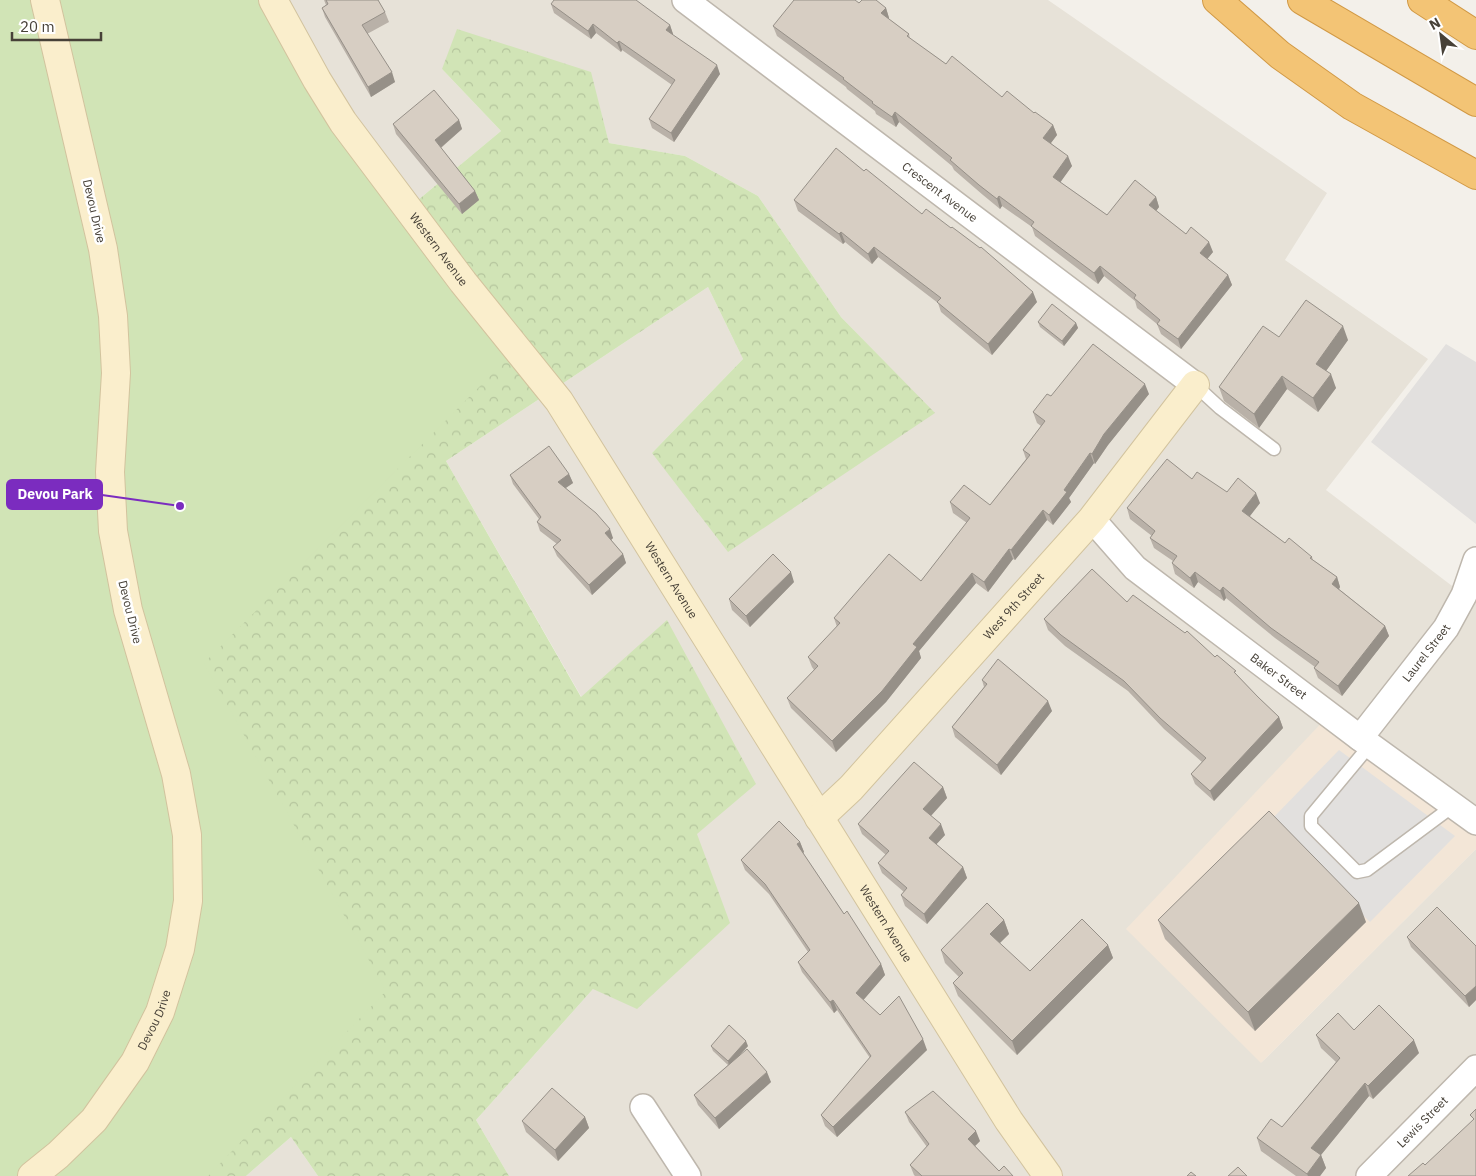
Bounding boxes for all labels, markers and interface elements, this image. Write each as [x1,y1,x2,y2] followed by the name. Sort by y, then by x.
[12,10,101,42] scale bar
[1416,10,1466,60] north arrow
[1426,13,1443,34] text: N
[20,17,55,36] text: 20 m
[899,158,981,225] street label: Crescent Avenue
[80,178,109,244] street label: Devou Drive
[407,210,472,289] street label: Western Avenue
[7,480,102,509] callout: Devou Park
[17,485,93,503] text: Devou Park
[642,539,701,622] street label: Western Avenue
[980,570,1047,642] street label: West 9th Street
[115,579,146,645] street label: Devou Drive
[1399,622,1454,685] street label: Laurel Street
[1247,650,1310,702] street label: Baker Street
[856,882,916,965] street label: Western Avenue
[134,987,174,1053] street label: Devou Drive
[1393,1093,1451,1151] street label: Lewis Street

